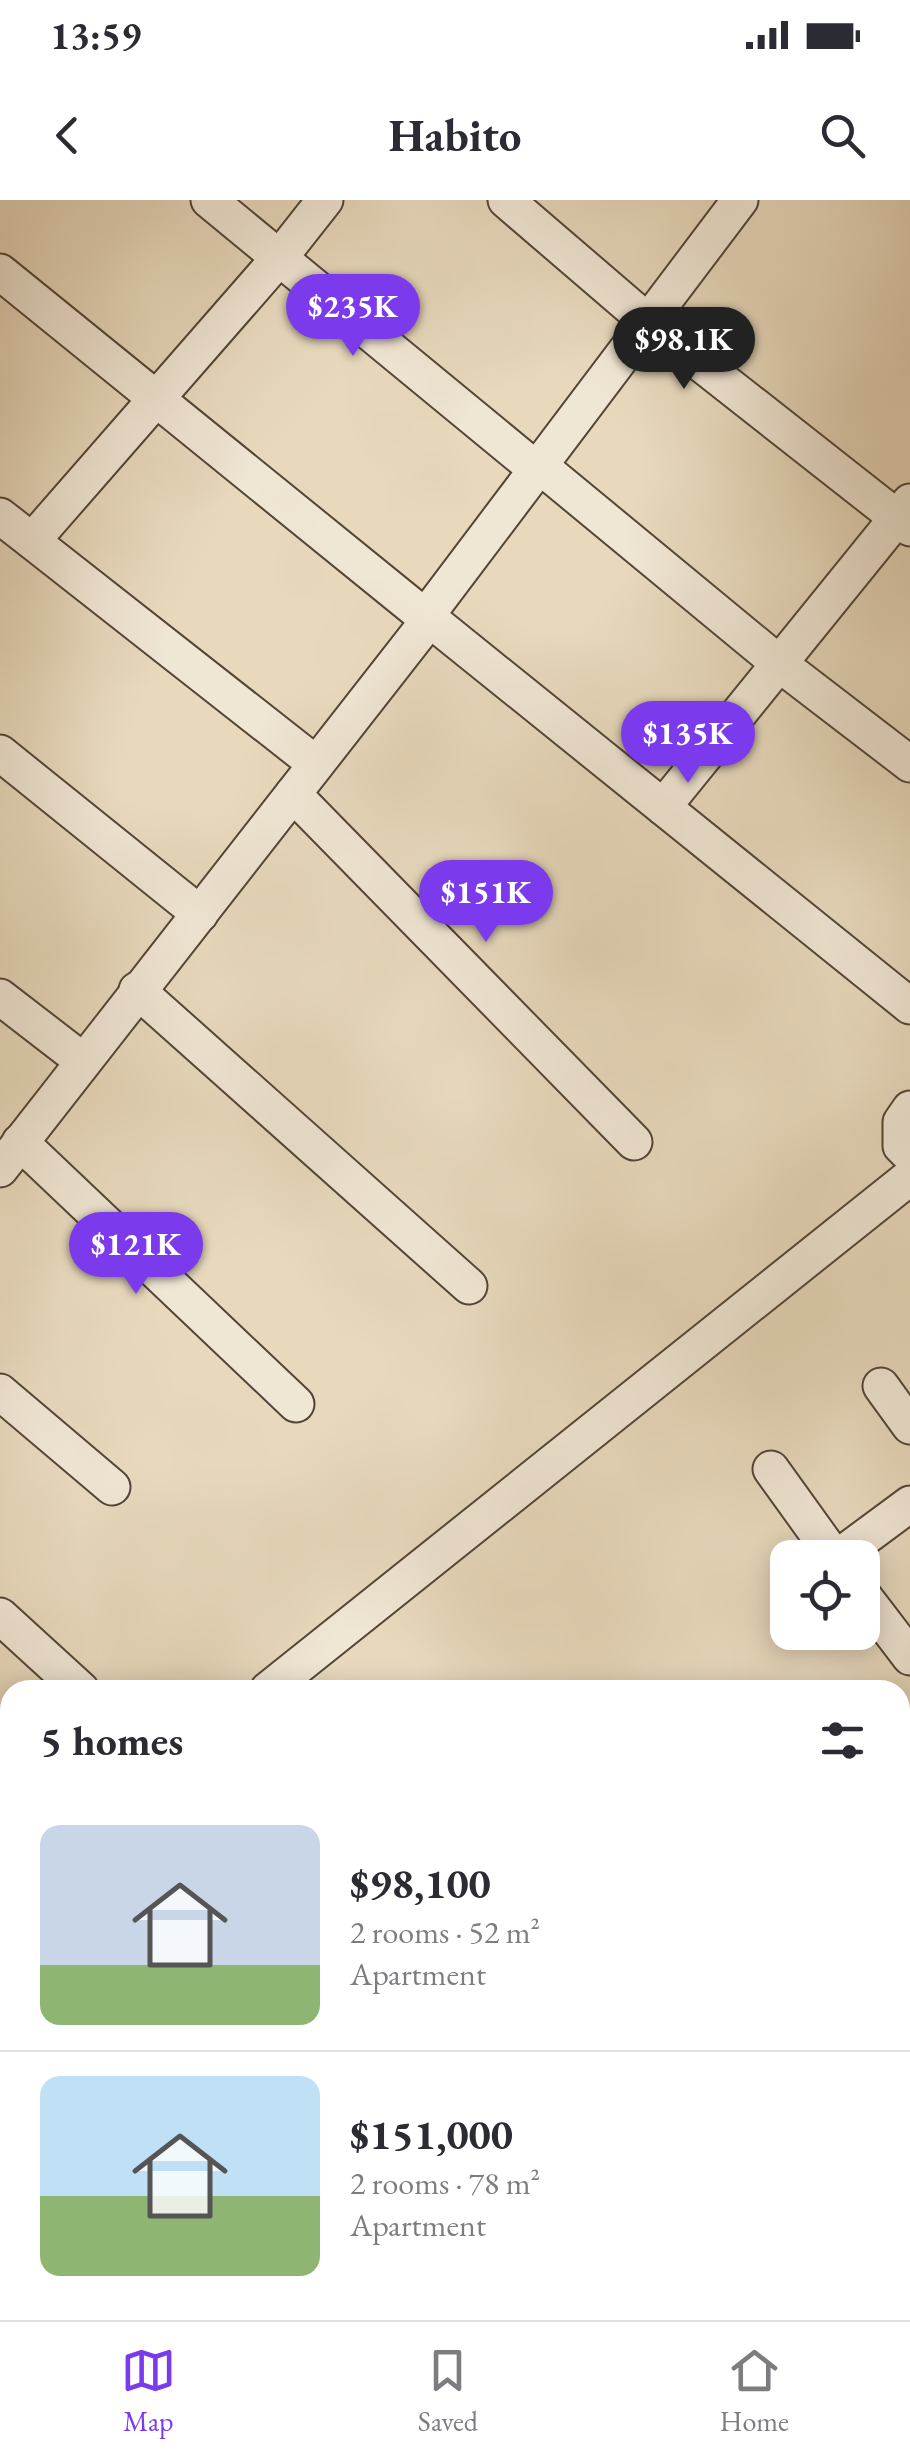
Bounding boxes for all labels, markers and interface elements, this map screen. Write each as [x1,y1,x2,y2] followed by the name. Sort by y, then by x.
[50,11,141,60] text: 13:59
[389,106,521,164] text: Habito
[40,108,95,163] icon: back
[815,108,870,163] icon: search
[283,274,423,359] pin: $235K
[308,285,398,327] text: $235K
[603,307,765,392] pin: $98.1K
[635,318,733,360] text: $98.1K
[618,701,758,786] pin: $135K
[643,712,733,754] text: $135K
[416,860,556,945] pin: $151K
[441,871,531,913] text: $151K
[66,1212,206,1297] pin: $121K
[91,1223,181,1265] text: $121K
[770,1540,880,1650] map controls
[770,1540,880,1650] button: locate
[40,1713,183,1768] text: 5 homes
[815,1713,870,1768] icon: filters
[350,1856,491,1911] text: $98,100
[120,1865,240,1985] icon: home
[350,1911,540,1953] text: 2 rooms · 52 m²
[350,1953,486,1995] text: Apartment
[350,2107,513,2162] text: $151,000
[120,2116,240,2236] icon: home
[350,2162,540,2204] text: 2 rooms · 78 m²
[350,2204,486,2246] text: Apartment
[121,2343,176,2439] tab: Map
[418,2343,478,2439] tab: Saved
[720,2343,789,2439] tab: Home

